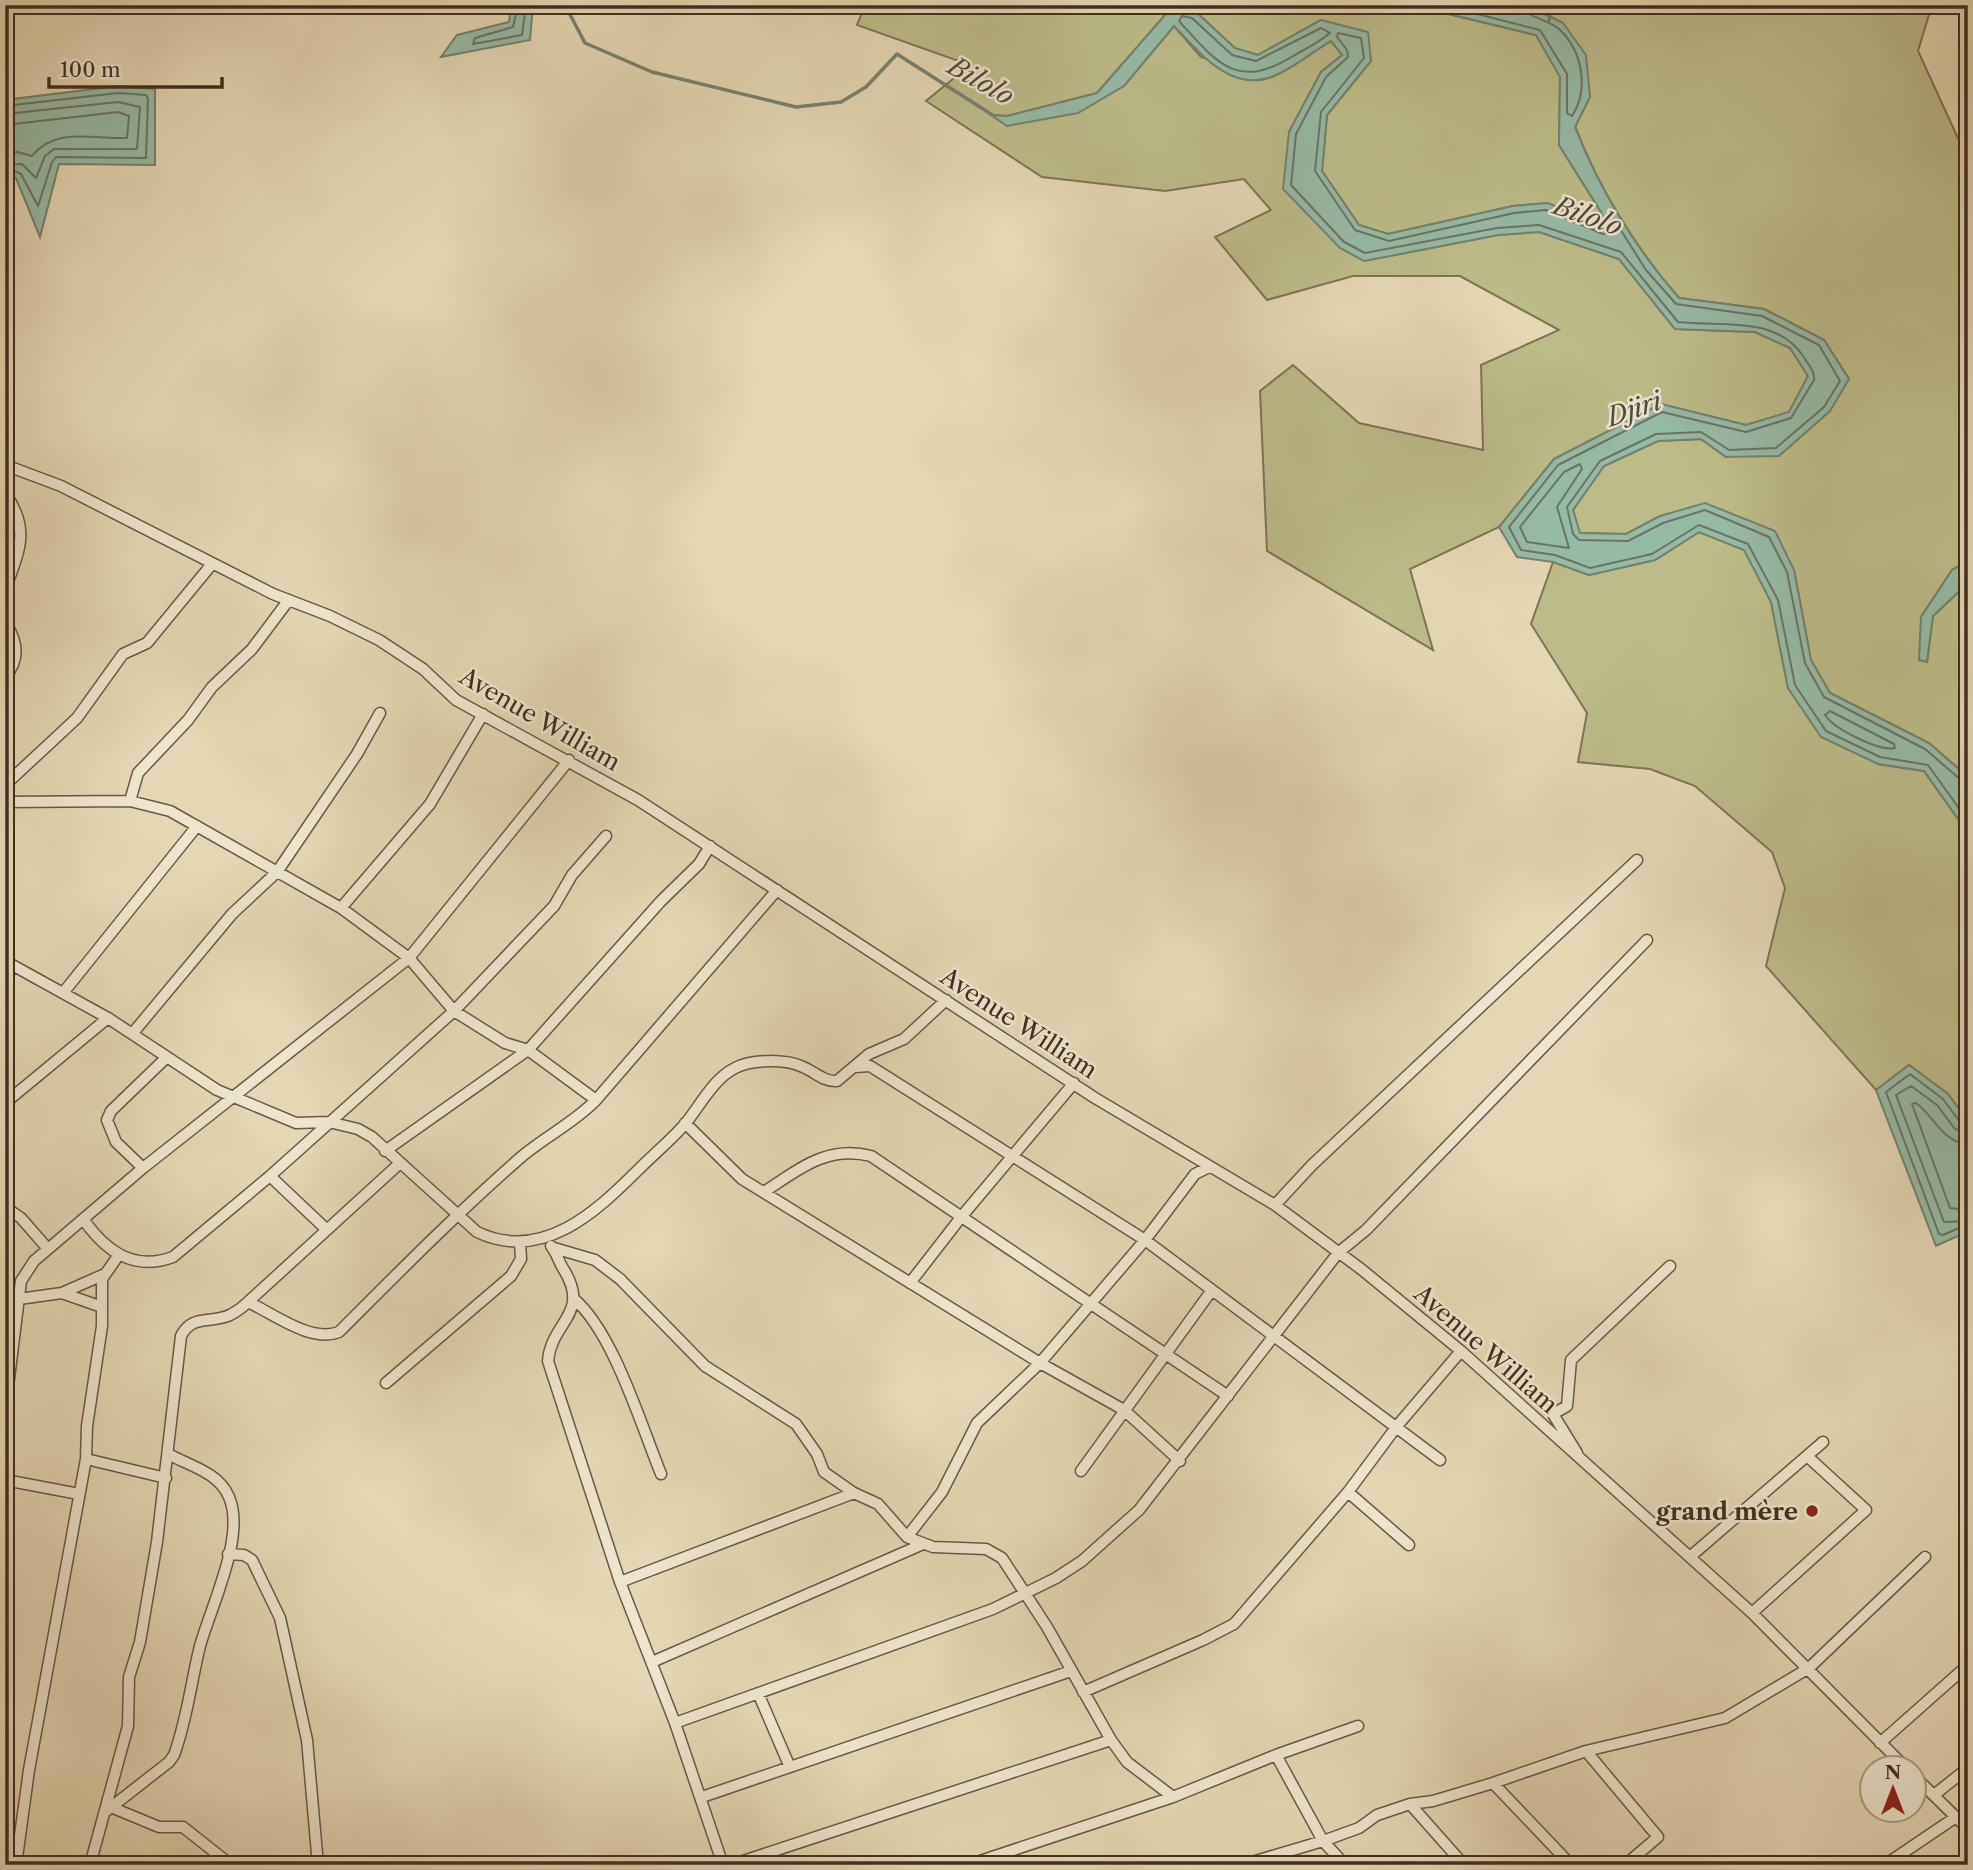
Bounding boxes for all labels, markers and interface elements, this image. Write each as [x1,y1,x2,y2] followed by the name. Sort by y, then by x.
[49,46,222,90] scale bar
[941,49,1019,112] water label: Bilolo
[60,57,121,82] text: 100 m
[1548,189,1626,243] water label: Bilolo
[1600,384,1668,434] water label: Djiri
[454,661,626,777] street label: Avenue William
[934,961,1103,1084] street label: Avenue William
[1407,1278,1564,1419] street label: Avenue William
[1655,1497,1798,1526] place label: grand mère
[1804,1503,1820,1519] marker: grand mère
[1857,1755,1927,1825] north arrow
[1885,1761,1901,1784] text: N

